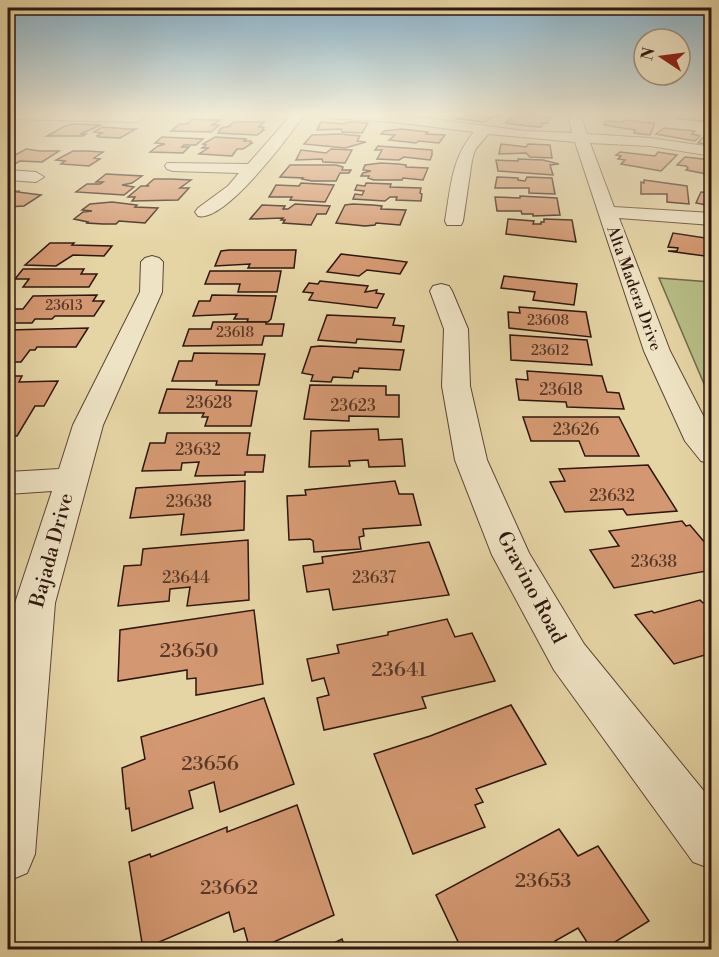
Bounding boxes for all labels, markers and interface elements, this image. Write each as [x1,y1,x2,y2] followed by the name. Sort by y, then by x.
[632,27,692,87] north arrow
[637,45,660,62] text: N
[602,222,666,354] street label: Alta Madera Drive
[45,297,83,315] house number: 23613
[527,312,569,330] house number: 23608
[216,324,254,342] house number: 23618
[531,342,569,360] house number: 23612
[539,380,583,400] house number: 23618
[186,393,232,413] house number: 23628
[330,396,376,416] house number: 23623
[553,420,600,440] house number: 23626
[175,440,221,460] house number: 23632
[589,486,635,506] house number: 23632
[25,491,80,611] street label: Bajada Drive
[166,492,212,512] house number: 23638
[491,527,571,649] street label: Gravino Road
[631,552,677,572] house number: 23638
[162,568,210,588] house number: 23644
[352,568,396,588] house number: 23637
[160,639,218,664] house number: 23650
[371,658,427,683] house number: 23641
[181,752,239,777] house number: 23656
[515,869,571,894] house number: 23653
[200,876,258,901] house number: 23662

